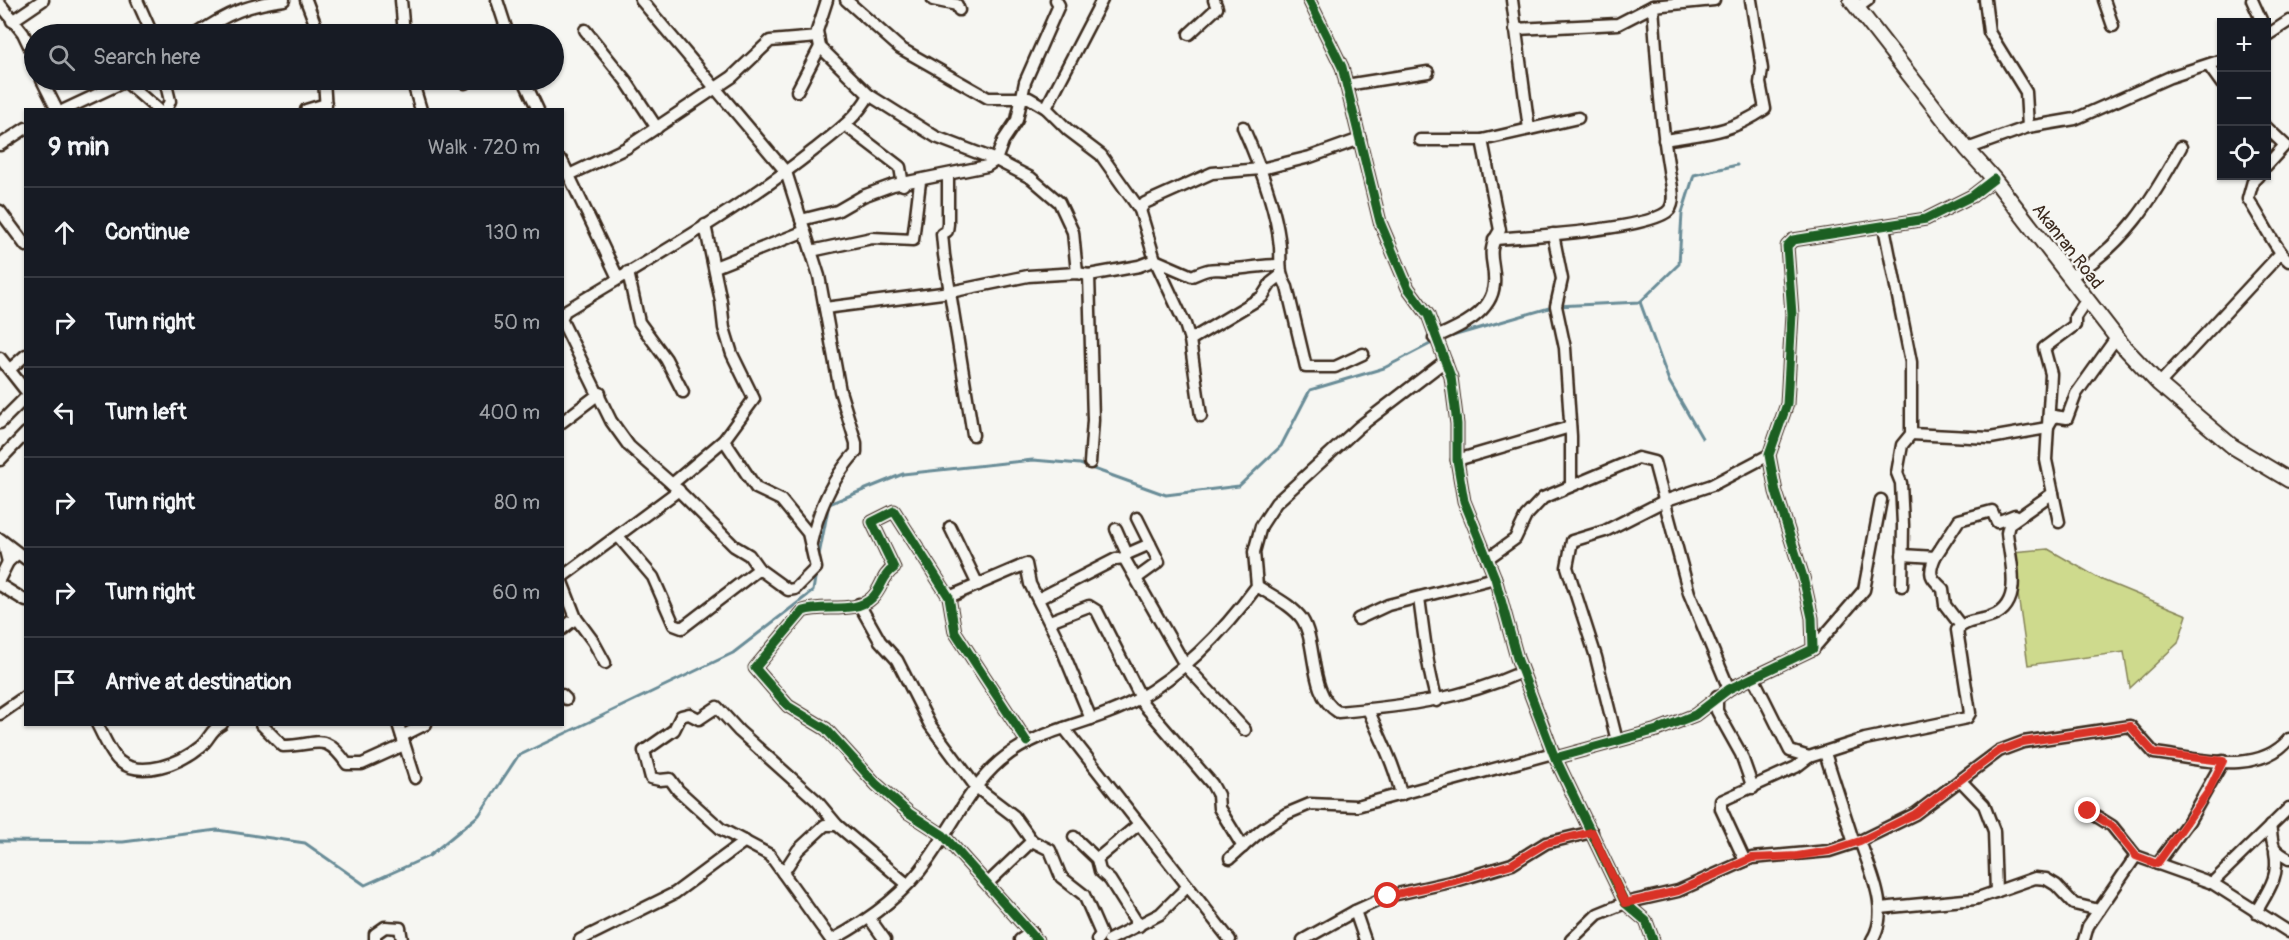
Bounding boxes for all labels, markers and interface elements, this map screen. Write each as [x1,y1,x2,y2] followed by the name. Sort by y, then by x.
[2217,18,2271,180] map controls
[2217,18,2271,72] button: +
[24,24,564,90] search box
[45,41,78,74] icon: search
[93,43,200,71] text: Search here
[2217,72,2271,126] button: −
[2217,126,2271,180] button: locate
[48,131,109,163] text: 9 min
[428,135,540,160] text: Walk · 720 m
[2027,199,2108,294] street label: Akanran Road
[48,216,81,249] icon: ahead
[105,218,189,246] text: Continue
[485,220,540,245] text: 130 m
[48,306,81,339] icon: right
[105,308,195,336] text: Turn right
[493,310,540,335] text: 50 m
[48,396,81,429] icon: left
[105,398,187,426] text: Turn left
[479,400,540,425] text: 400 m
[48,486,81,519] icon: right
[105,488,195,516] text: Turn right
[494,490,540,515] text: 80 m
[48,576,81,609] icon: right
[105,578,195,606] text: Turn right
[493,580,540,605] text: 60 m
[48,666,81,699] icon: arrive
[105,668,291,696] text: Arrive at destination
[2074,797,2100,823] route end
[1374,882,1400,908] route start

